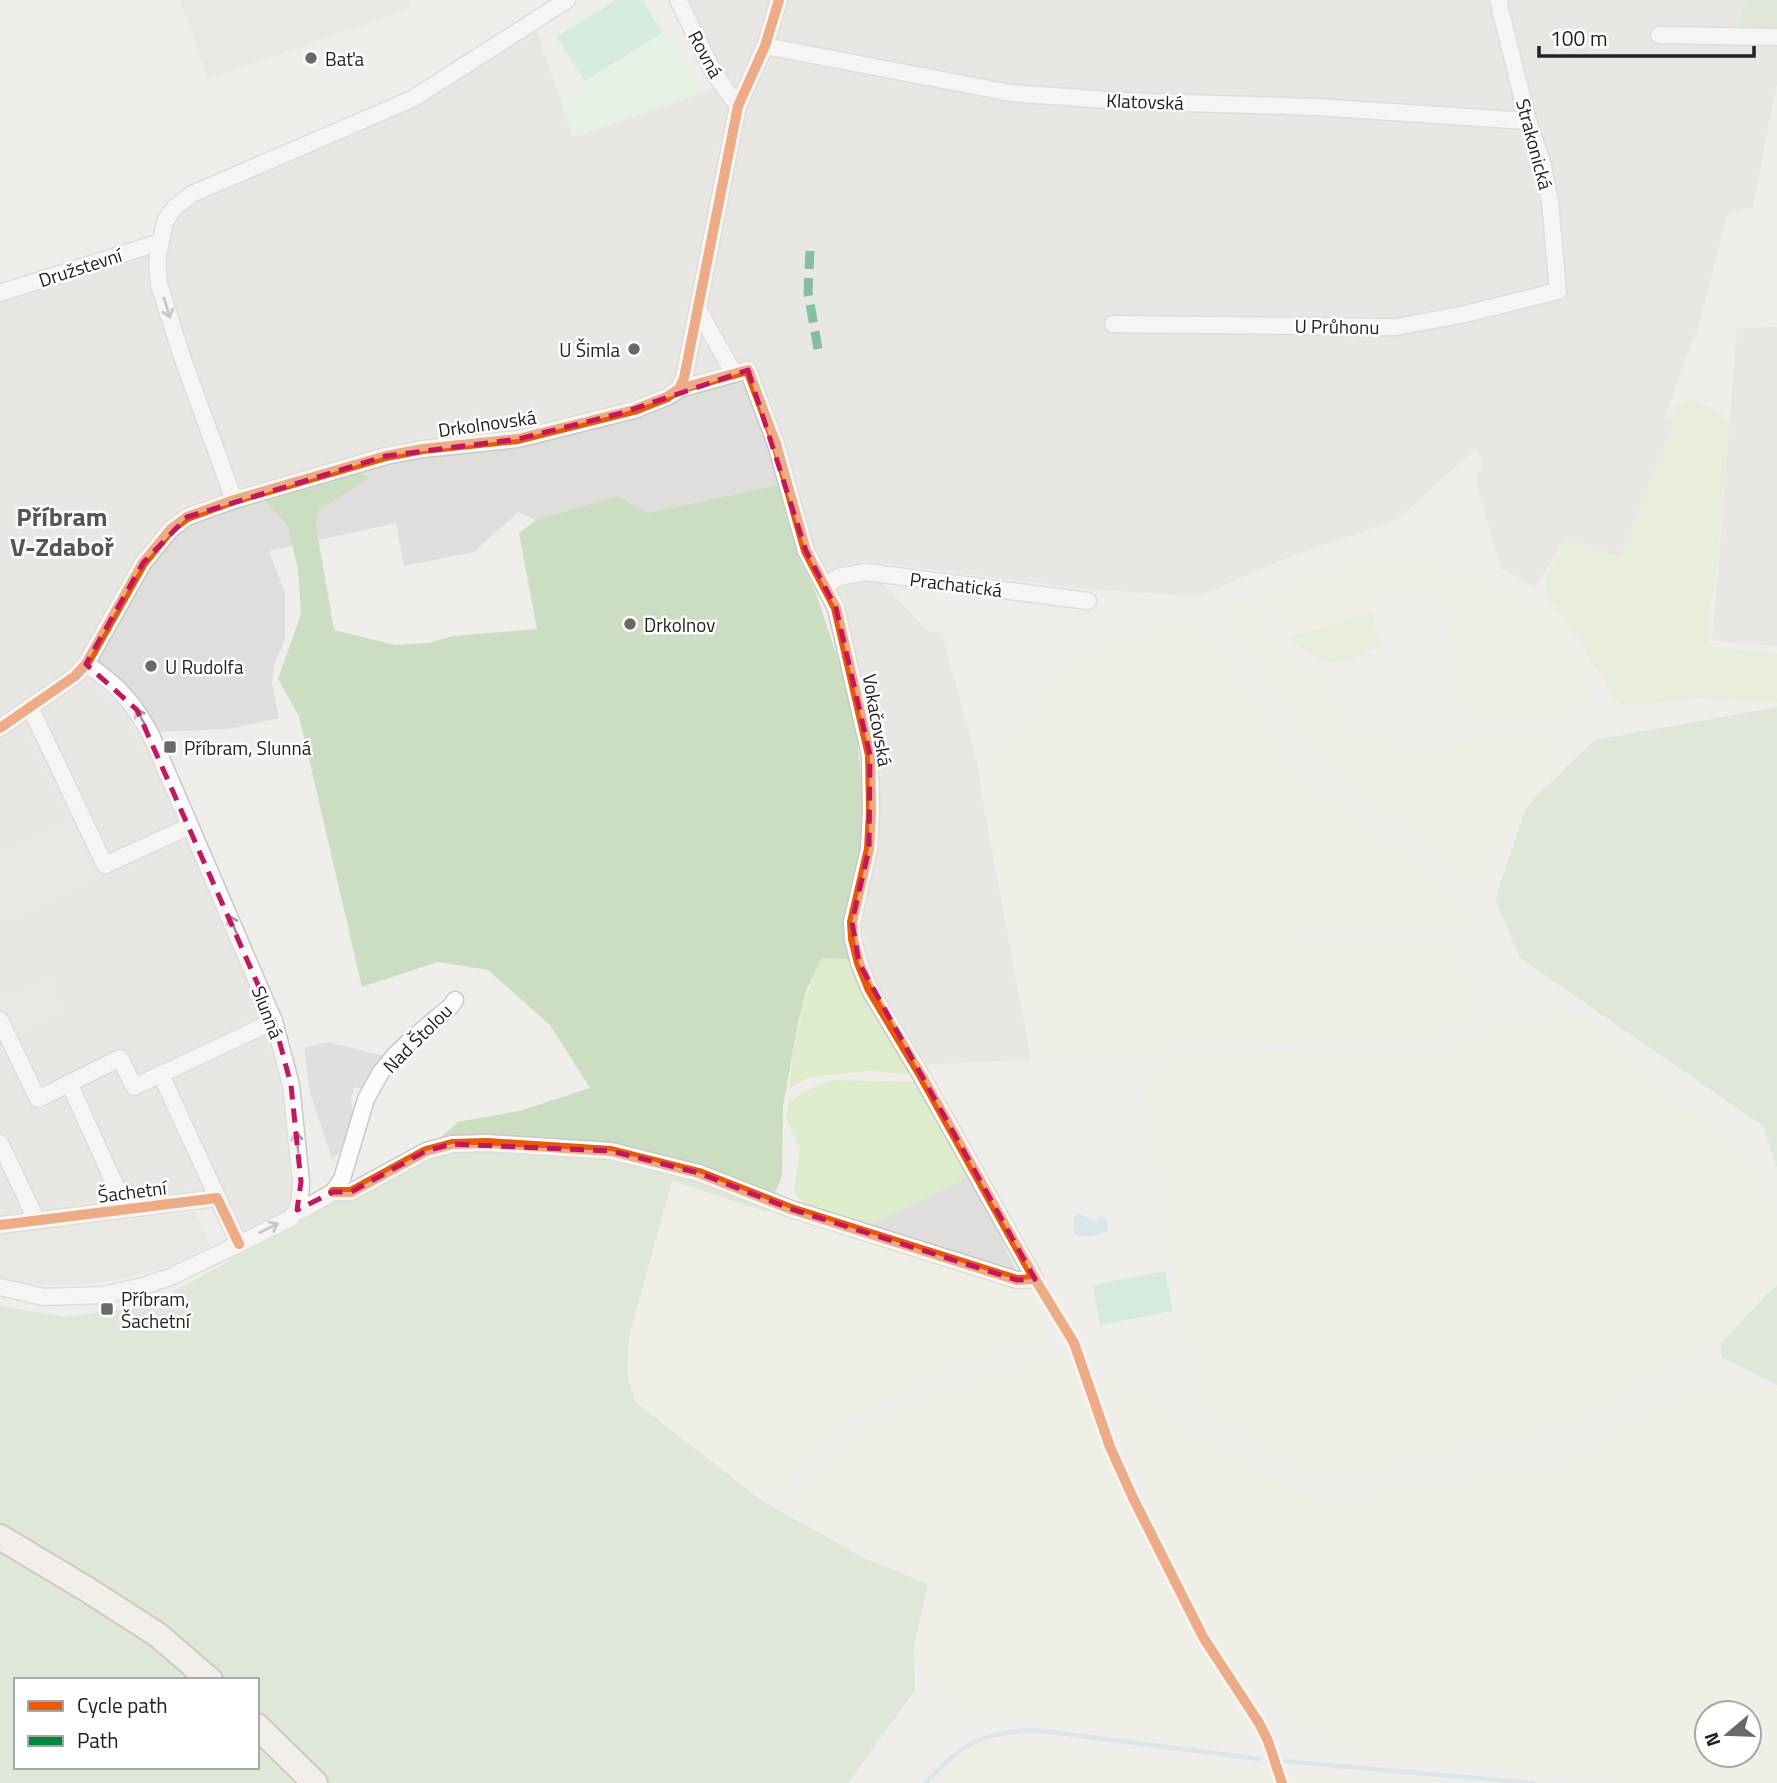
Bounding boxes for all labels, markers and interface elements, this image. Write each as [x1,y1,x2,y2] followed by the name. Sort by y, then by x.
[1539,14,1754,58] scale bar
[1550,22,1607,54] text: 100 m
[681,25,731,83] street label: Rovná
[325,44,364,73] place label: Baťa
[303,50,319,66] marker: Baťa
[1106,85,1185,117] street label: Klatovská
[1509,95,1561,193] street label: Strakonická
[35,239,127,294] street label: Družstevní
[161,297,174,319] one-way arrow
[1294,311,1380,341] street label: U Průhonu
[559,335,620,364] place label: U Šimla
[626,341,642,357] marker: U Šimla
[436,402,538,444] street label: Drkolnovská
[10,497,114,566] district label: Příbram V-Zdaboř
[908,564,1004,604] street label: Prachatická
[644,610,715,639] place label: Drkolnov
[622,616,638,632] marker: Drkolnov
[165,652,244,681] place label: U Rudolfa
[143,658,159,674] marker: U Rudolfa
[856,671,900,769] street label: Vokačovská
[134,708,148,728] one-way arrow
[184,733,312,762] place label: Příbram, Slunná
[162,739,178,755] marker: Příbram, Slunná
[226,915,239,937] one-way arrow
[245,981,292,1043] street label: Slunná
[376,997,458,1079] street label: Nad Štolou
[290,1131,303,1154] one-way arrow
[96,1172,170,1210] street label: Šachetní
[259,1221,279,1235] one-way arrow
[121,1284,192,1335] place label: Příbram, Šachetní
[99,1301,115,1317] marker: Příbram, Šachetní
[14,1678,259,1769] legend
[77,1689,168,1721] text: Cycle path
[1693,1699,1763,1769] north arrow
[77,1724,119,1756] text: Path
[1696,1729,1727,1751] text: N

